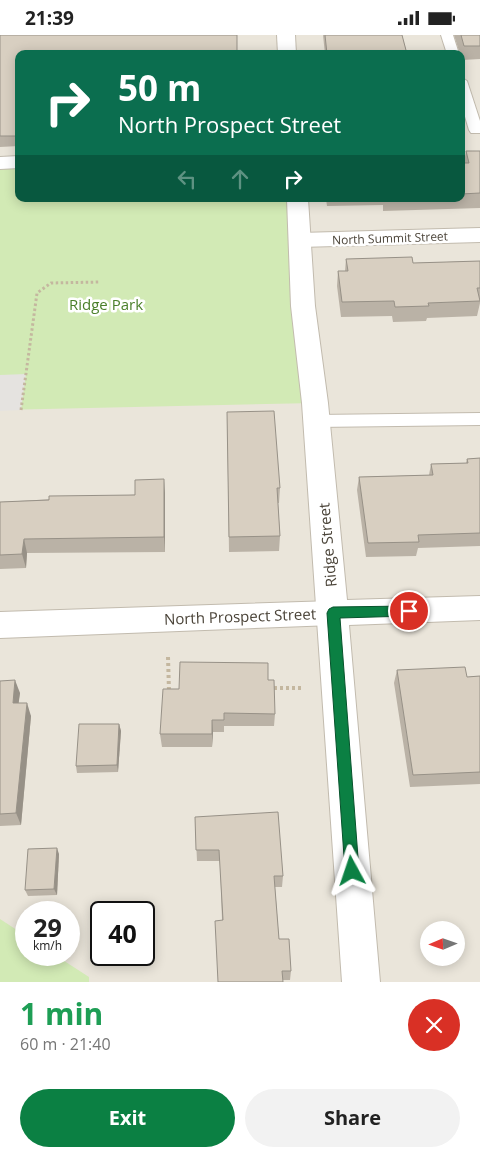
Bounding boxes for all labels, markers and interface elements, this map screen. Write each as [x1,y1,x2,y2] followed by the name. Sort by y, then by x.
[25,5,74,31] text: 21:39
[118,64,201,111] text: 50 m
[35,70,100,135] icon: right
[118,109,341,139] text: North Prospect Street
[173,165,201,193] icon: left
[226,165,254,193] icon: ahead
[279,165,307,193] icon: right
[332,227,448,249] street label: North Summit Street
[69,294,143,314] park label: Ridge Park
[313,502,341,588] street label: Ridge Street
[388,590,430,632] pin
[395,597,423,625] icon: arrive
[164,603,316,629] street label: North Prospect Street
[325,844,377,896] position arrow
[90,901,155,966] speed limit sign: 40
[33,910,62,944] text: 29
[420,921,465,966] north arrow
[420,921,465,966] map controls
[33,937,62,954] text: km/h
[20,993,103,1034] text: 1 min
[408,999,460,1051] button: close
[20,1033,111,1055] text: 60 m · 21:40
[20,1089,235,1147] button: Exit
[245,1089,460,1147] button: Share

